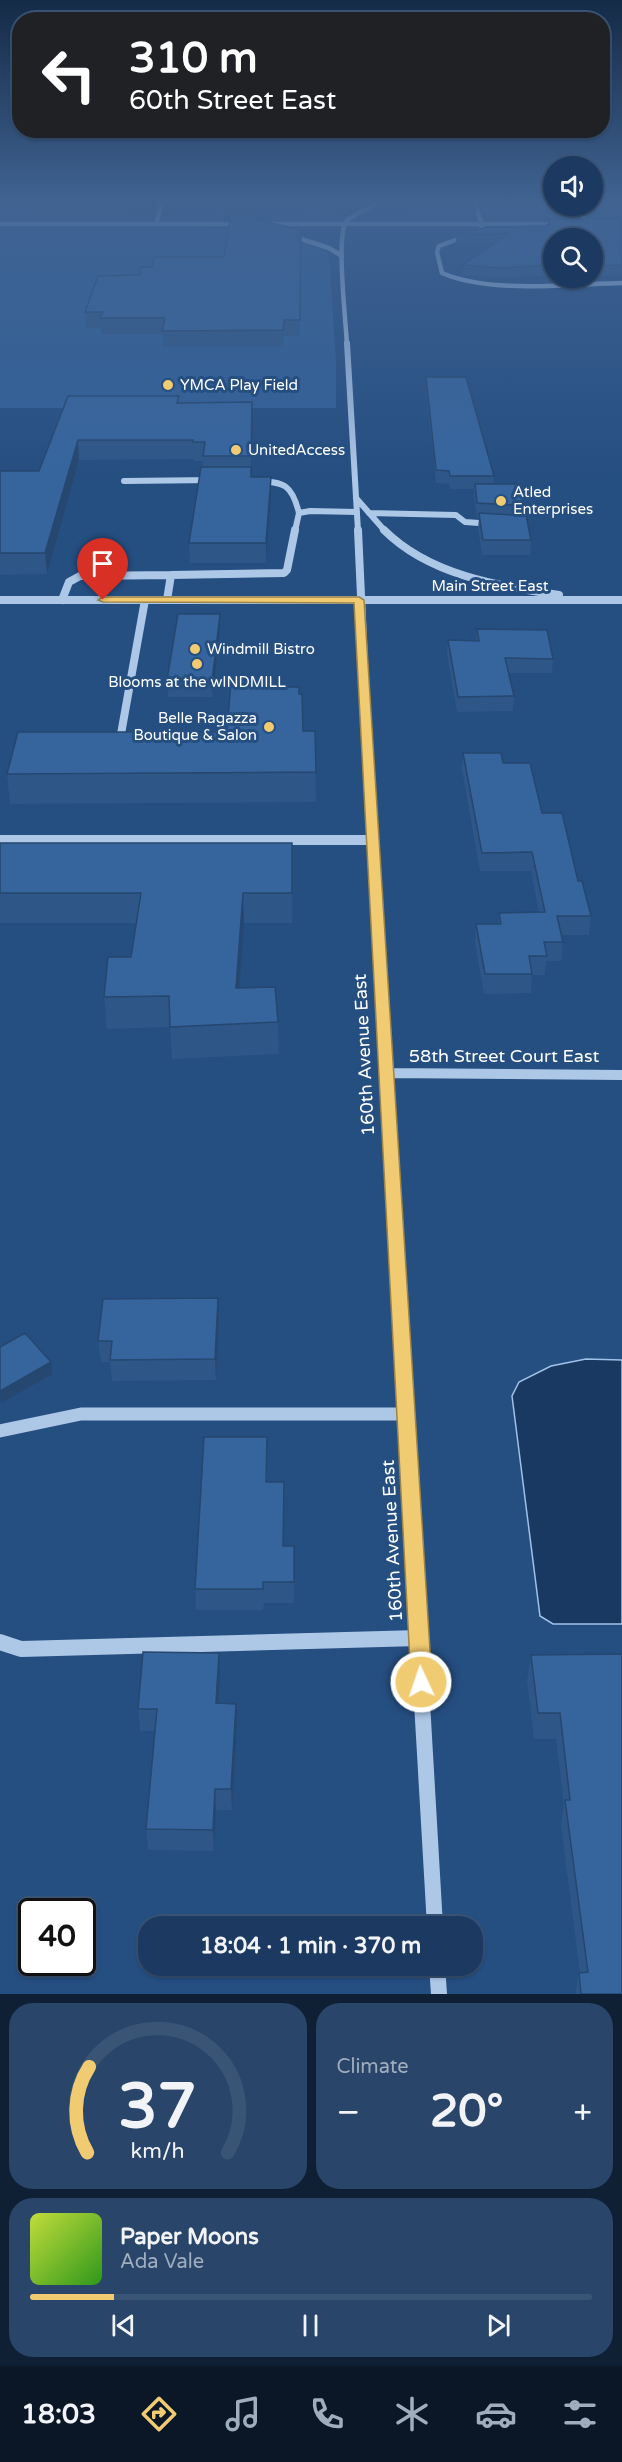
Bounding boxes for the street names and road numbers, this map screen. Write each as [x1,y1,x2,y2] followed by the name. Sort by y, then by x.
[431,577,549,595] street label: Main Street East
[349,973,379,1137] street label: 160th Avenue East
[409,1045,599,1067] street label: 58th Street Court East
[377,1459,407,1623] street label: 160th Avenue East

